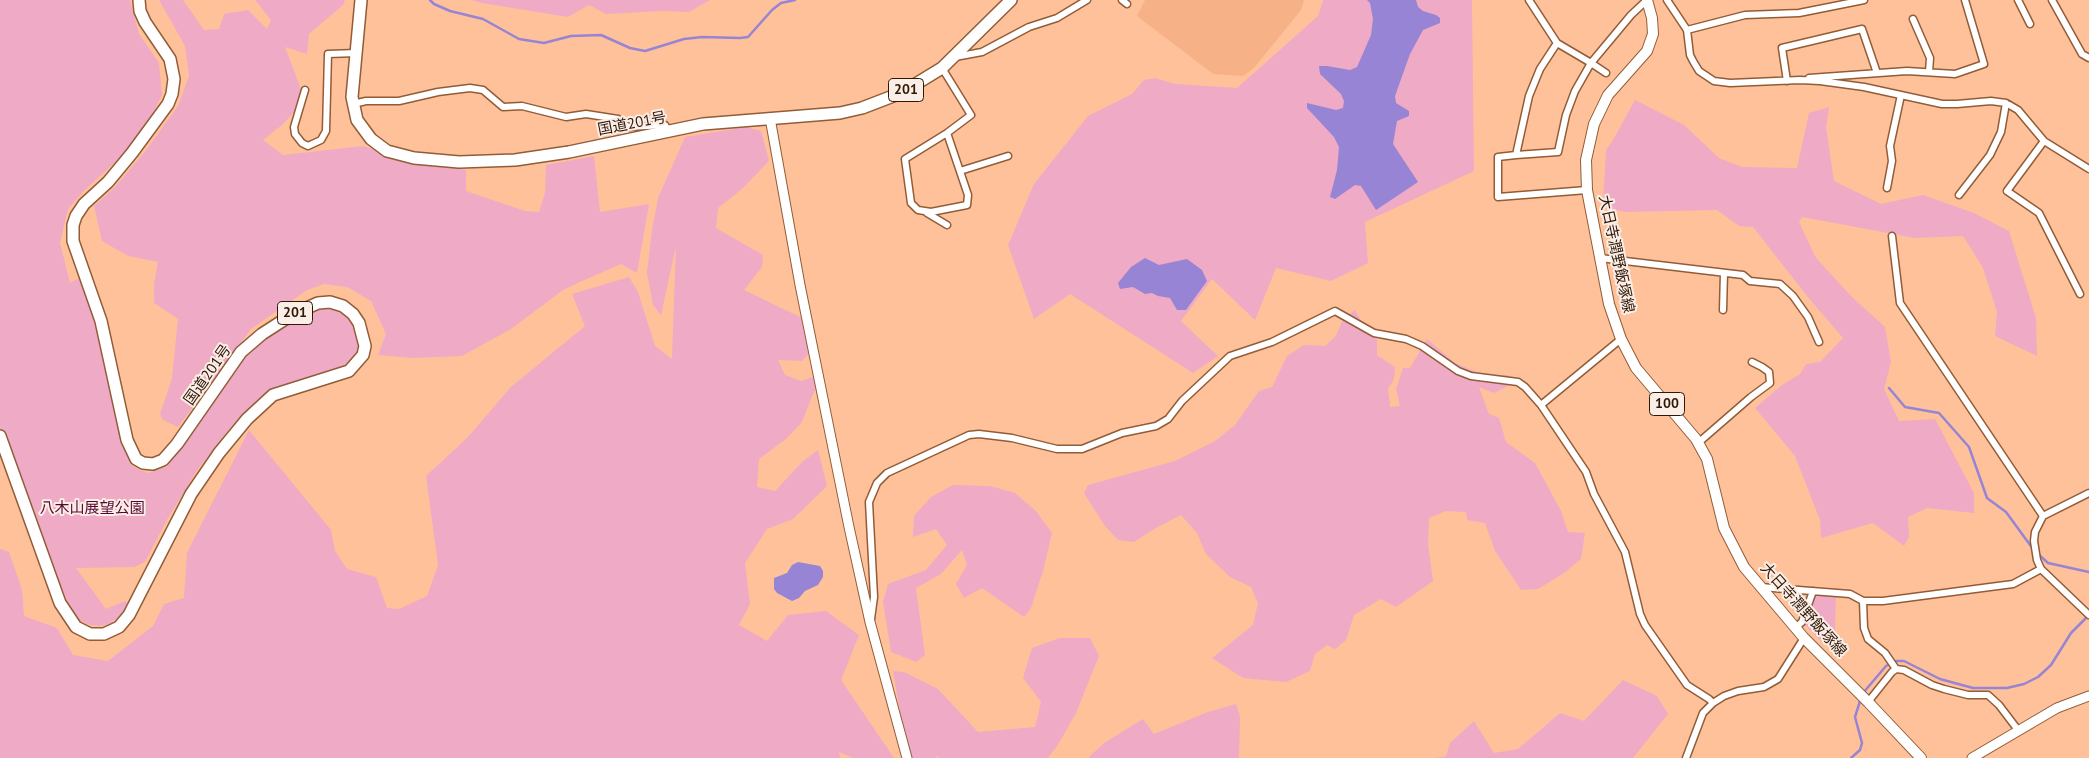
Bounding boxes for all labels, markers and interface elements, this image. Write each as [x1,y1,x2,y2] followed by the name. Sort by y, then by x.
[888,78,924,102] road number: 201
[596,109,668,139] street label: 国道201号
[1595,193,1637,315] street label: 大日寺潤野飯塚線
[278,302,312,324] road number: 201
[181,341,235,409] street label: 国道201号
[1650,392,1684,416] road number: 100
[40,500,144,518] park label: 八木山展望公園
[1756,559,1850,661] street label: 大日寺潤野飯塚線

